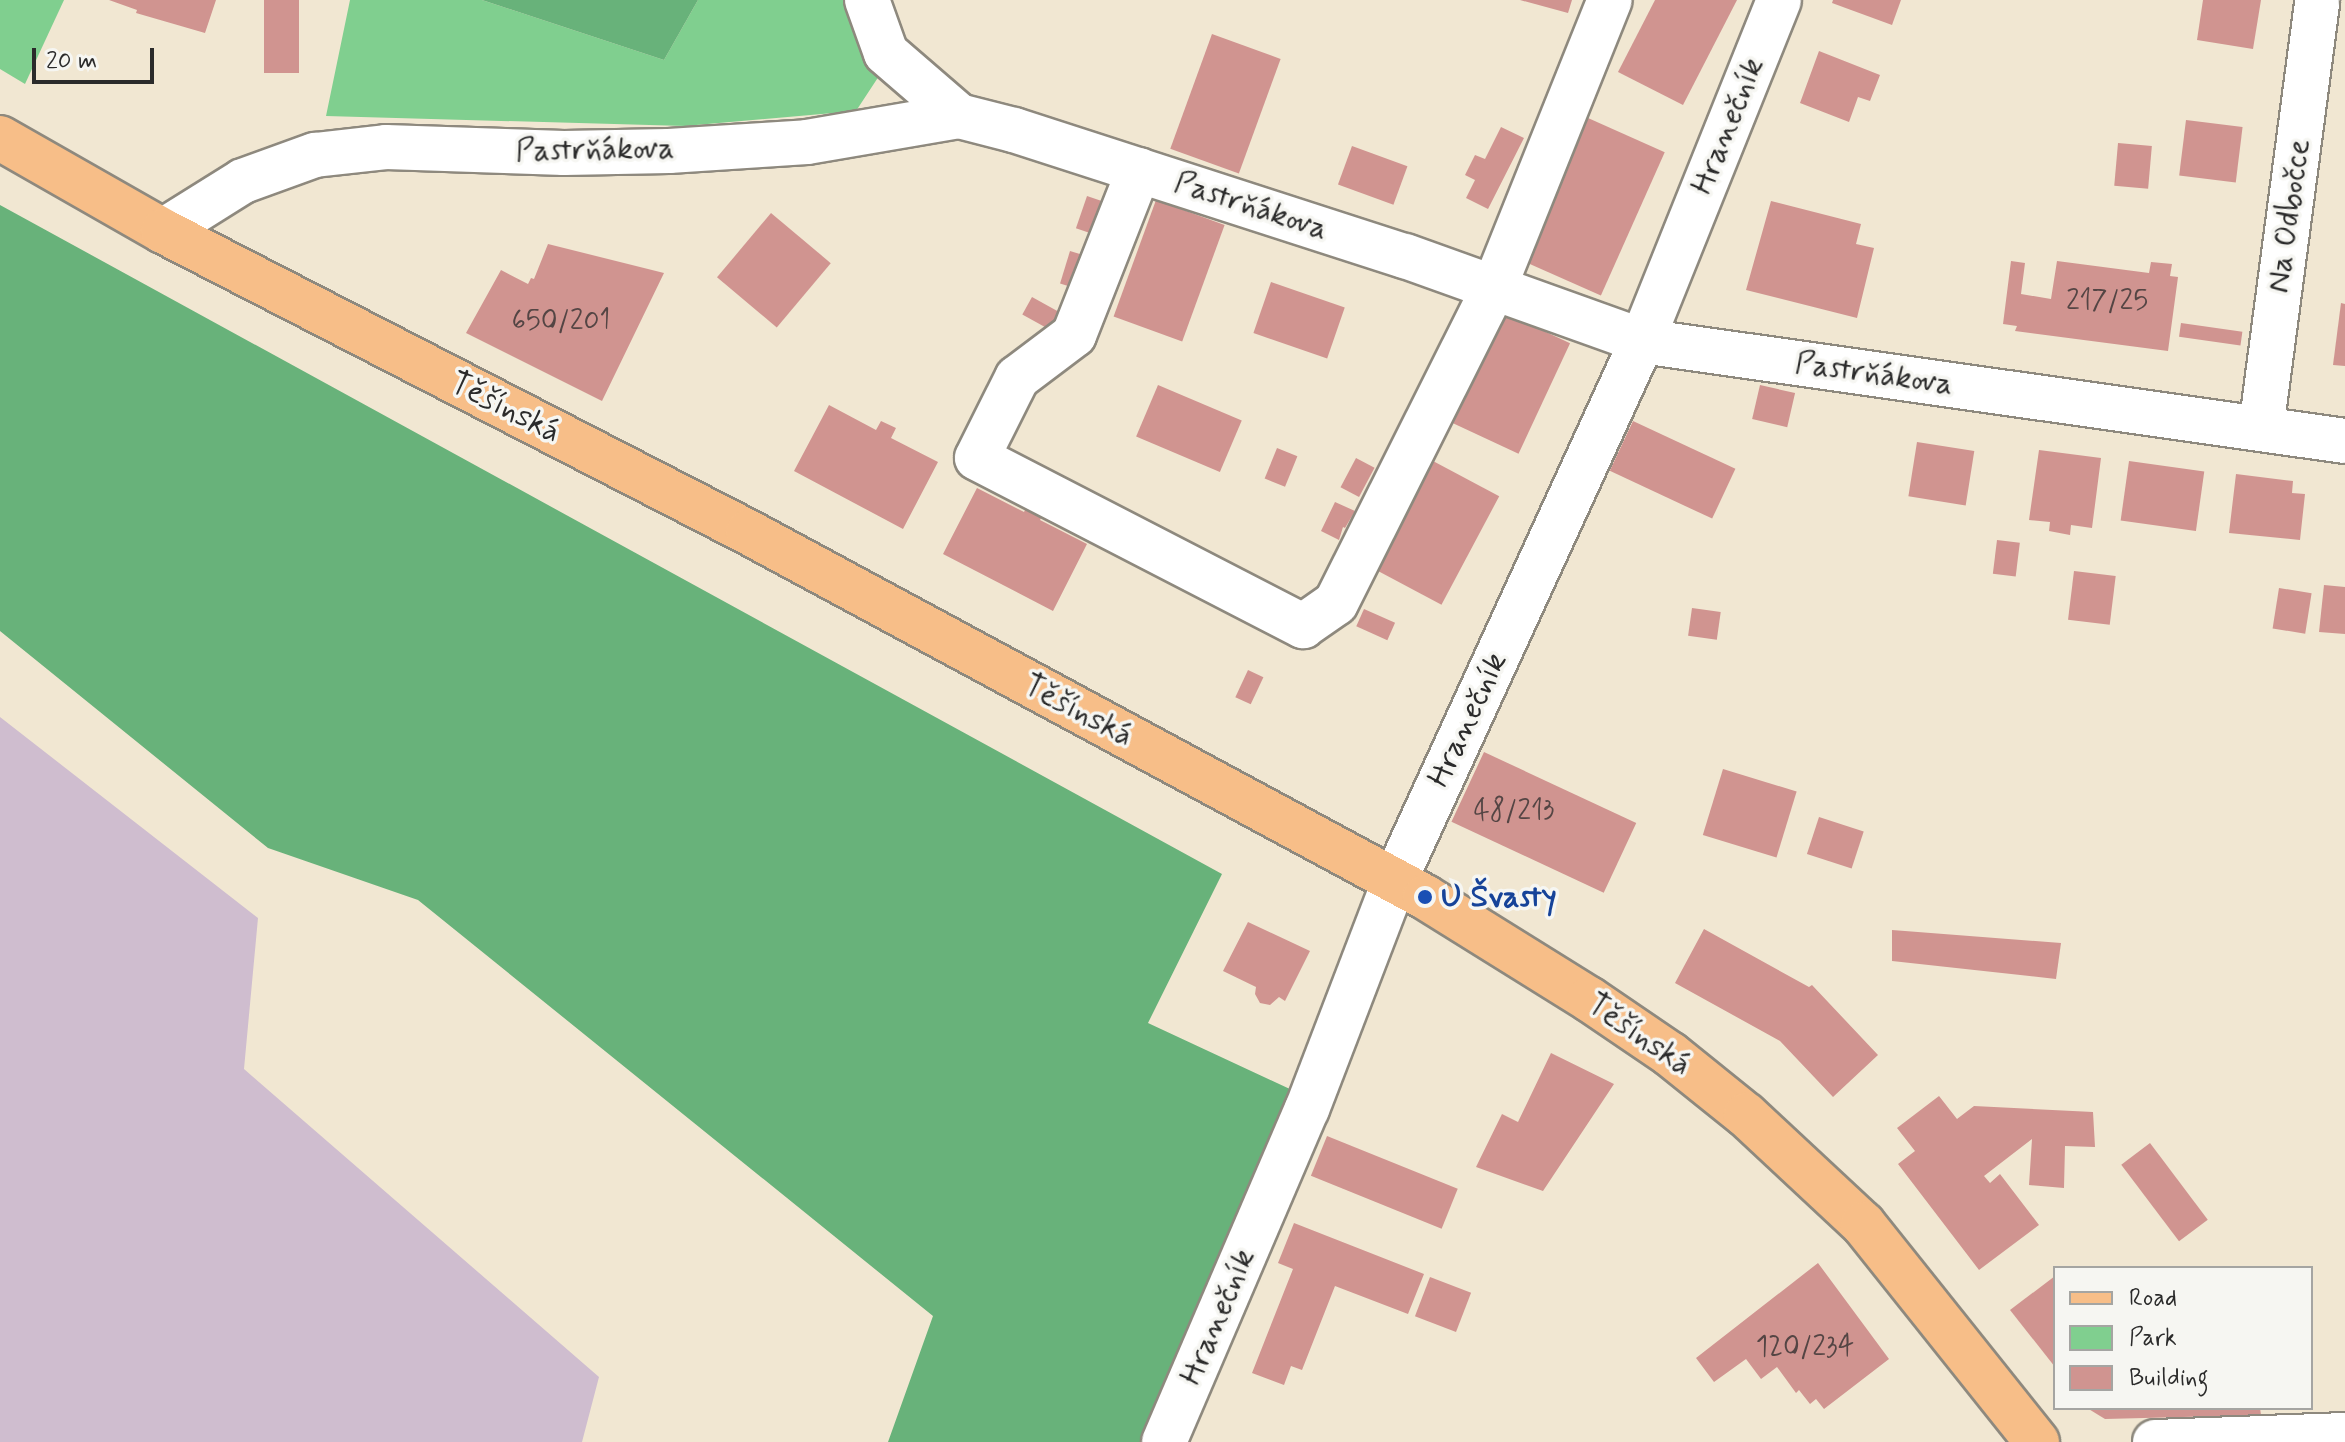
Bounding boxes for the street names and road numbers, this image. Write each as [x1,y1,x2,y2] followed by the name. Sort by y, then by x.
[1683,52,1773,200] street label: Hranečník
[515,129,675,171] street label: Pastrňákova
[2259,136,2319,296] street label: Na Odbočce
[1169,163,1333,249] street label: Pastrňákova
[1793,344,1955,404] street label: Pastrňákova
[443,364,567,452] street label: Těšínská
[1420,647,1516,793] street label: Hranečník
[1016,666,1140,756] street label: Těšínská
[1579,985,1699,1085] street label: Těšínská
[1172,1243,1264,1391] street label: Hranečník

